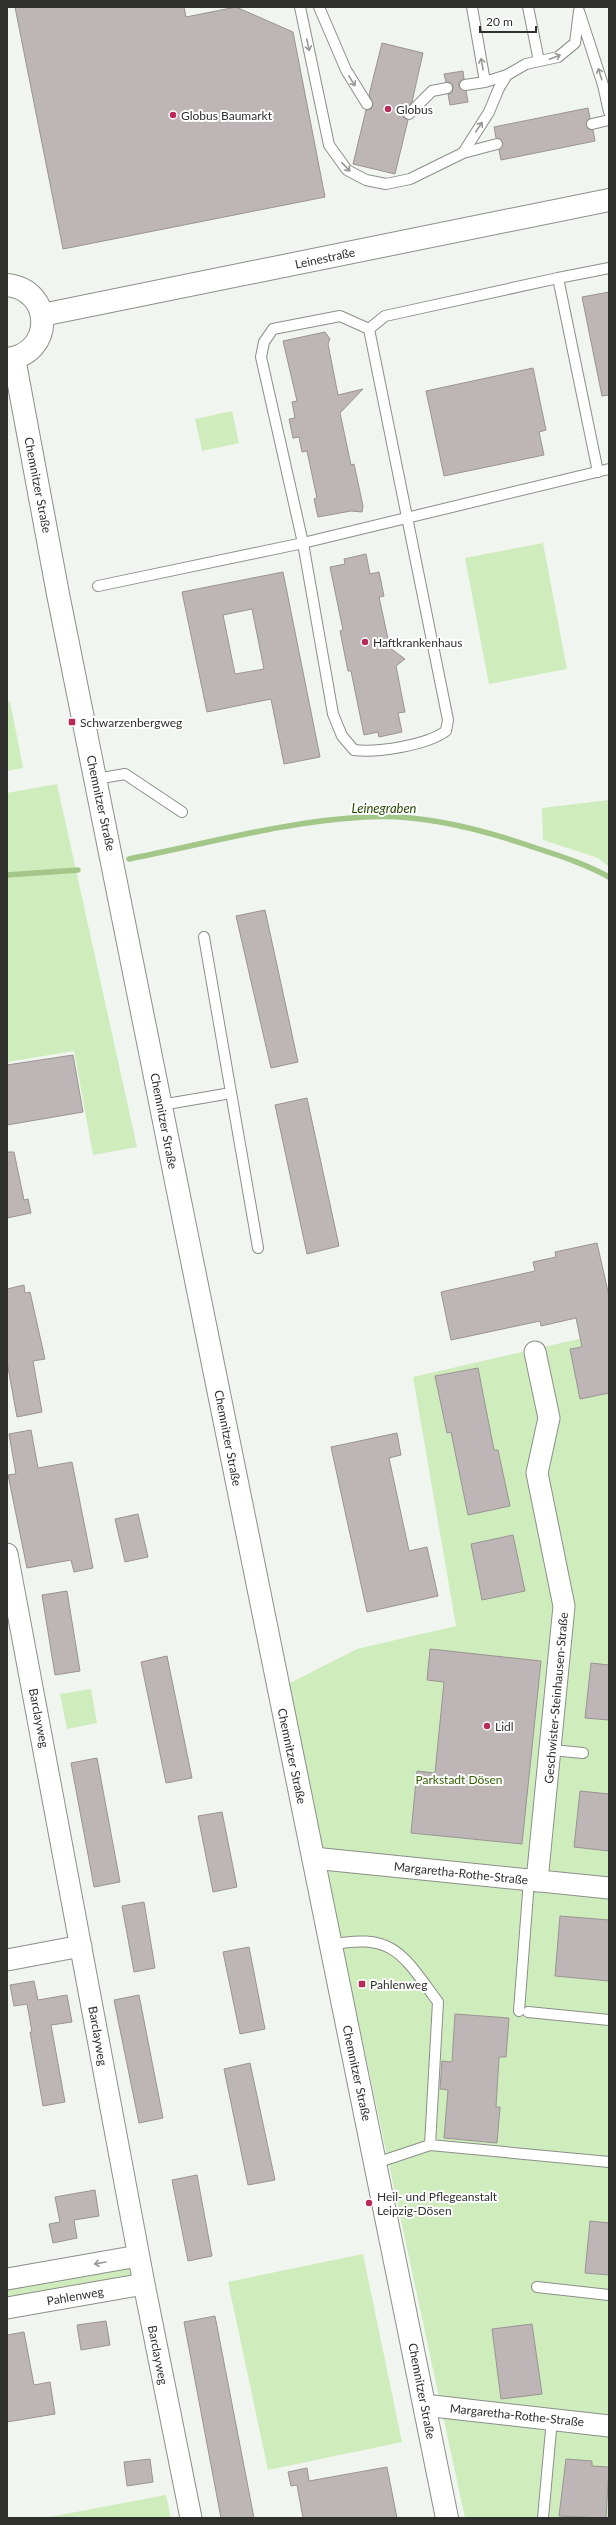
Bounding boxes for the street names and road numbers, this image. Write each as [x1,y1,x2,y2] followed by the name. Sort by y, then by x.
[294,244,356,272] street label: Leinestraße
[21,436,55,534] street label: Chemnitzer Straße
[84,754,118,852] street label: Chemnitzer Straße
[147,1072,181,1170] street label: Chemnitzer Straße
[211,1389,245,1487] street label: Chemnitzer Straße
[541,1612,571,1784] street label: Geschwister-Steinhausen-Straße
[26,1687,52,1749] street label: Barclayweg
[275,1707,309,1805] street label: Chemnitzer Straße
[393,1858,529,1888] street label: Margaretha-Rothe-Straße
[85,2005,111,2067] street label: Barclayweg
[340,2024,374,2122] street label: Chemnitzer Straße
[45,2284,105,2308] street label: Pahlenweg
[145,2324,171,2386] street label: Barclayweg
[405,2342,439,2440] street label: Chemnitzer Straße
[449,2400,585,2430] street label: Margaretha-Rothe-Straße

